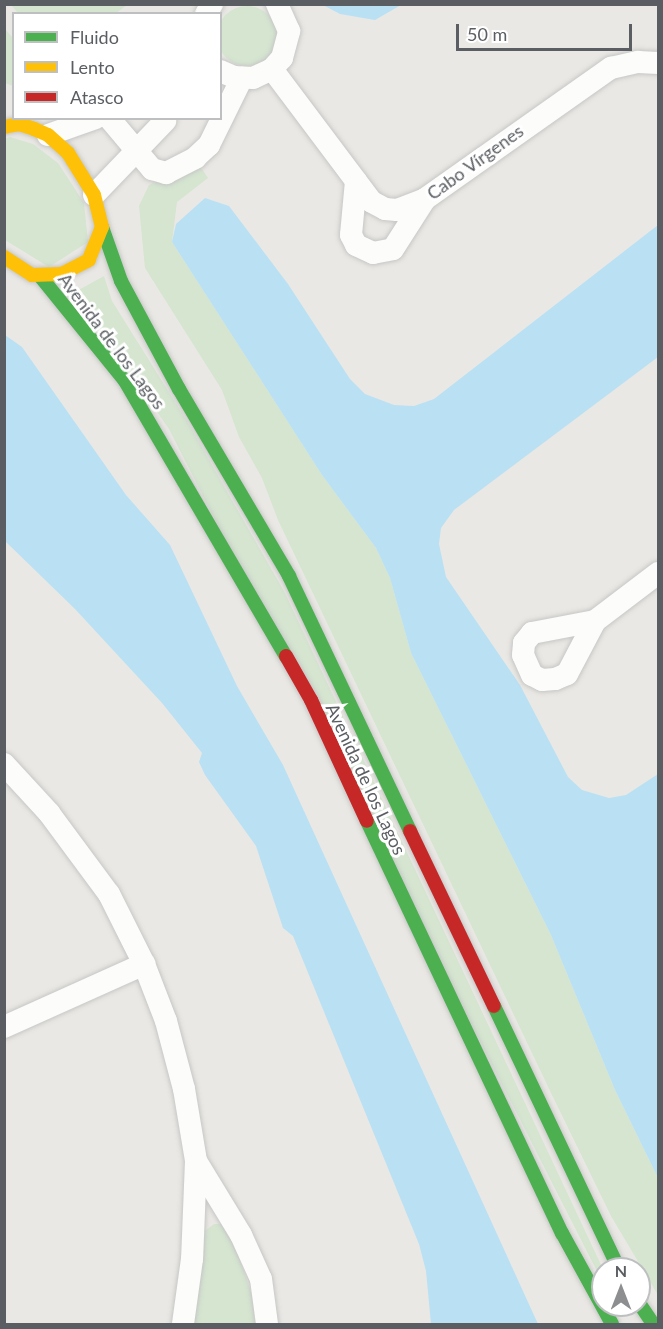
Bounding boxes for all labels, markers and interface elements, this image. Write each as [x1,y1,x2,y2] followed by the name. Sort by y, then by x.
[12,12,222,120] legend
[459,12,634,50] scale bar
[467,23,507,45] text: 50 m
[70,26,119,48] text: Fluido
[70,56,115,78] text: Lento
[70,86,123,108] text: Atasco
[422,120,528,204] street label: Cabo Vírgenes
[54,269,170,413] street label: Avenida de los Lagos
[321,700,411,858] street label: Avenida de los Lagos
[591,1257,651,1317] north arrow
[615,1261,627,1280] text: N

